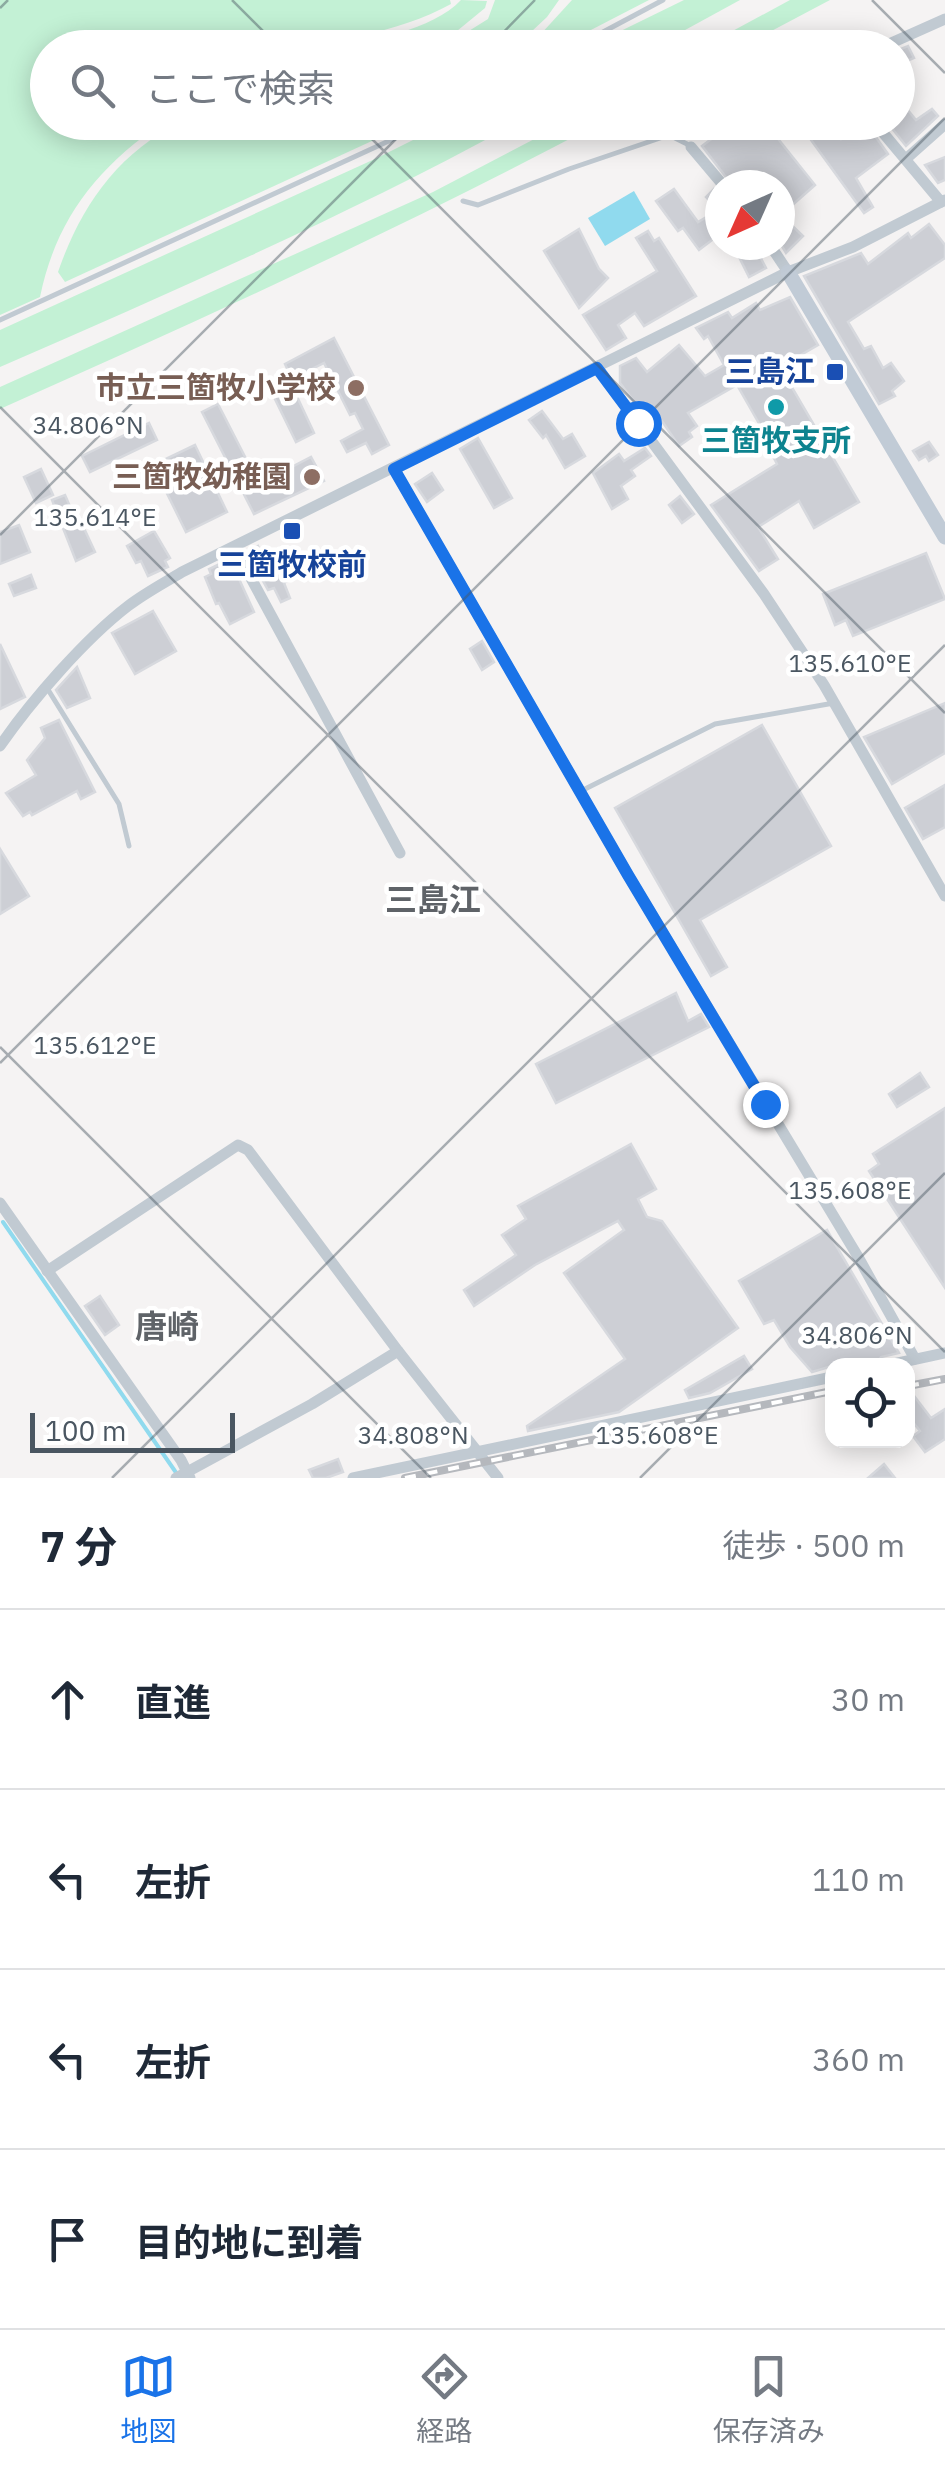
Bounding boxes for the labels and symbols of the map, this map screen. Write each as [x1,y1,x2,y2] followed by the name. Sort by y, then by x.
[705,170,795,260] north arrow
[725,351,815,390] place label: 三島江
[824,361,846,383] marker: 三島江
[96,367,336,406] place label: 市立三箇牧小学校
[345,377,367,399] marker: 市立三箇牧小学校
[765,396,787,418] marker: 三箇牧支所
[616,401,662,447] route start
[32,408,144,441] text: 34.806°N
[701,420,851,459] place label: 三箇牧支所
[112,456,292,495] place label: 三箇牧幼稚園
[301,466,323,488] marker: 三箇牧幼稚園
[33,500,157,533] text: 135.614°E
[281,520,303,542] marker: 三箇牧校前
[217,544,367,583] place label: 三箇牧校前
[788,646,912,679] text: 135.610°E
[385,878,481,920] district label: 三島江
[33,1028,157,1061] text: 135.612°E
[743,1082,789,1128] route end
[788,1173,912,1206] text: 135.608°E
[135,1305,199,1347] district label: 唐崎
[801,1318,913,1351] text: 34.806°N
[30,1408,235,1452] scale bar
[357,1418,469,1451] text: 34.808°N
[595,1418,719,1451] text: 135.608°E

